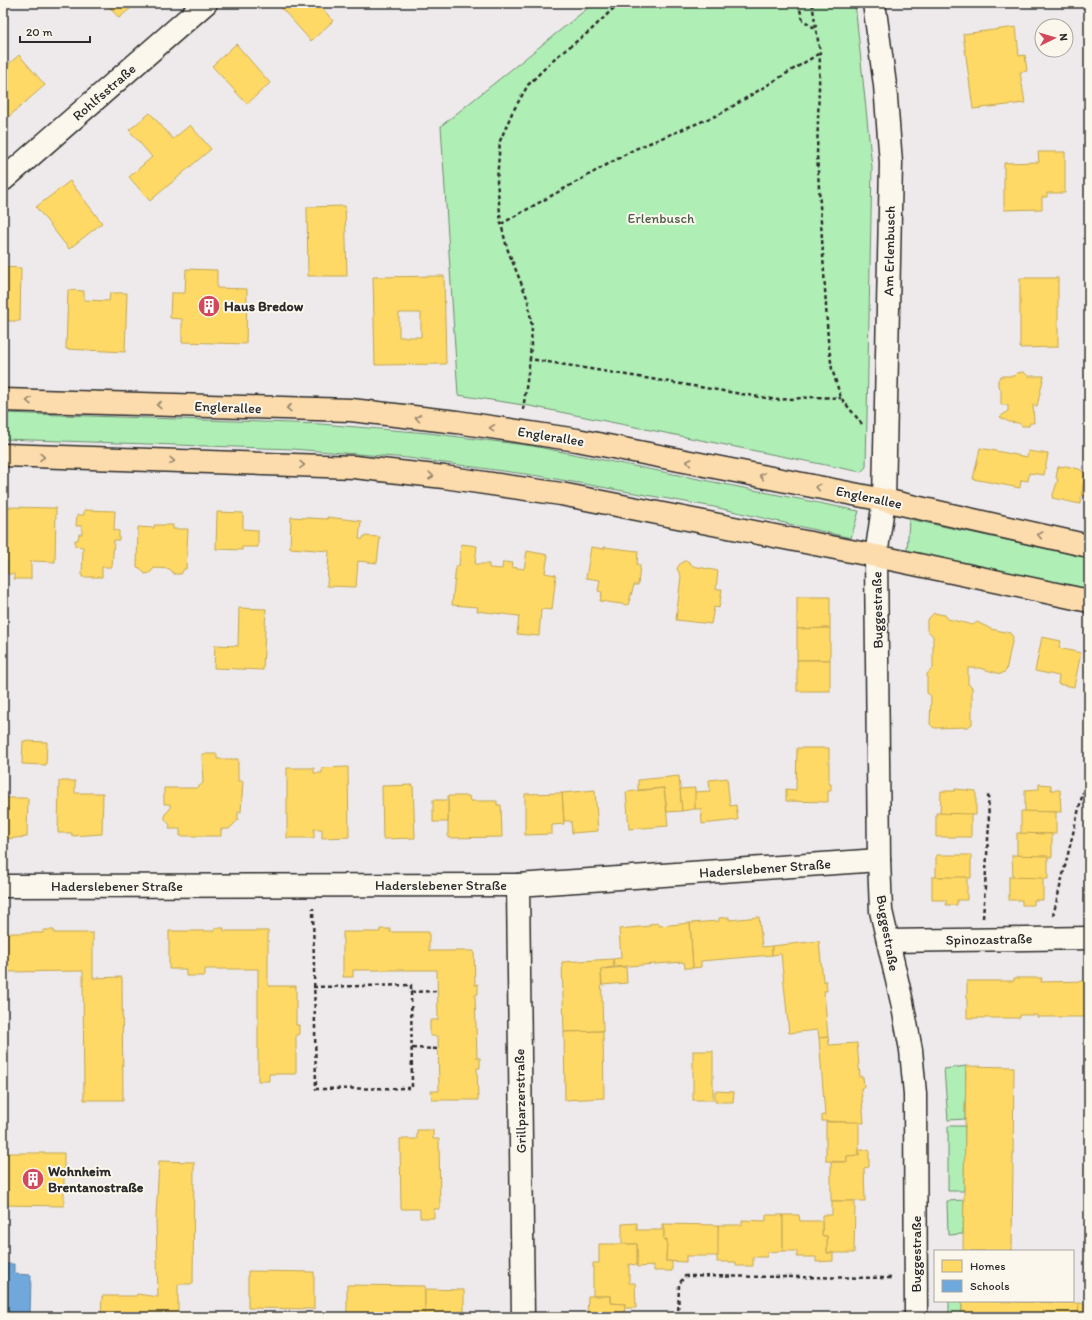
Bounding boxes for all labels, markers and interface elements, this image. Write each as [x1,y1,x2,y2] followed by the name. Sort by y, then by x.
[20,18,90,44] scale bar
[1034,18,1074,58] north arrow
[26,25,53,39] text: 20 m
[1057,33,1070,41] text: N
[69,60,140,124] street label: Rohlfsstraße
[880,206,899,296] street label: Am Erlenbusch
[627,210,695,227] park label: Erlenbusch
[196,293,222,319] building icon: Haus Bredow
[224,298,304,315] place label: Haus Bredow
[26,397,32,405] one-way arrow
[194,398,262,417] street label: Englerallee
[156,400,162,409] one-way arrow
[286,404,292,413] one-way arrow
[415,414,421,423] one-way arrow
[516,423,586,450] street label: Englerallee
[489,424,495,433] one-way arrow
[39,453,45,461] one-way arrow
[169,457,175,465] one-way arrow
[686,458,692,466] one-way arrow
[299,461,305,469] one-way arrow
[428,471,434,480] one-way arrow
[758,472,765,481] one-way arrow
[834,482,904,513] street label: Englerallee
[815,483,821,492] one-way arrow
[1037,532,1043,540] one-way arrow
[868,571,887,649] street label: Buggestraße
[699,855,832,882] street label: Haderslebener Straße
[375,877,507,894] street label: Haderslebener Straße
[51,878,183,895] street label: Haderslebener Straße
[872,894,903,973] street label: Buggestraße
[945,930,1033,949] street label: Spinozastraße
[511,1048,530,1153] street label: Grillparzerstraße
[48,1163,144,1196] place label: Wohnheim Brentanostraße
[20,1166,46,1192] building icon: Wohnheim Brentanostraße
[908,1215,925,1293] street label: Buggestraße
[934,1250,1074,1302] legend
[970,1259,1006,1273] text: Homes
[970,1279,1009,1293] text: Schools

